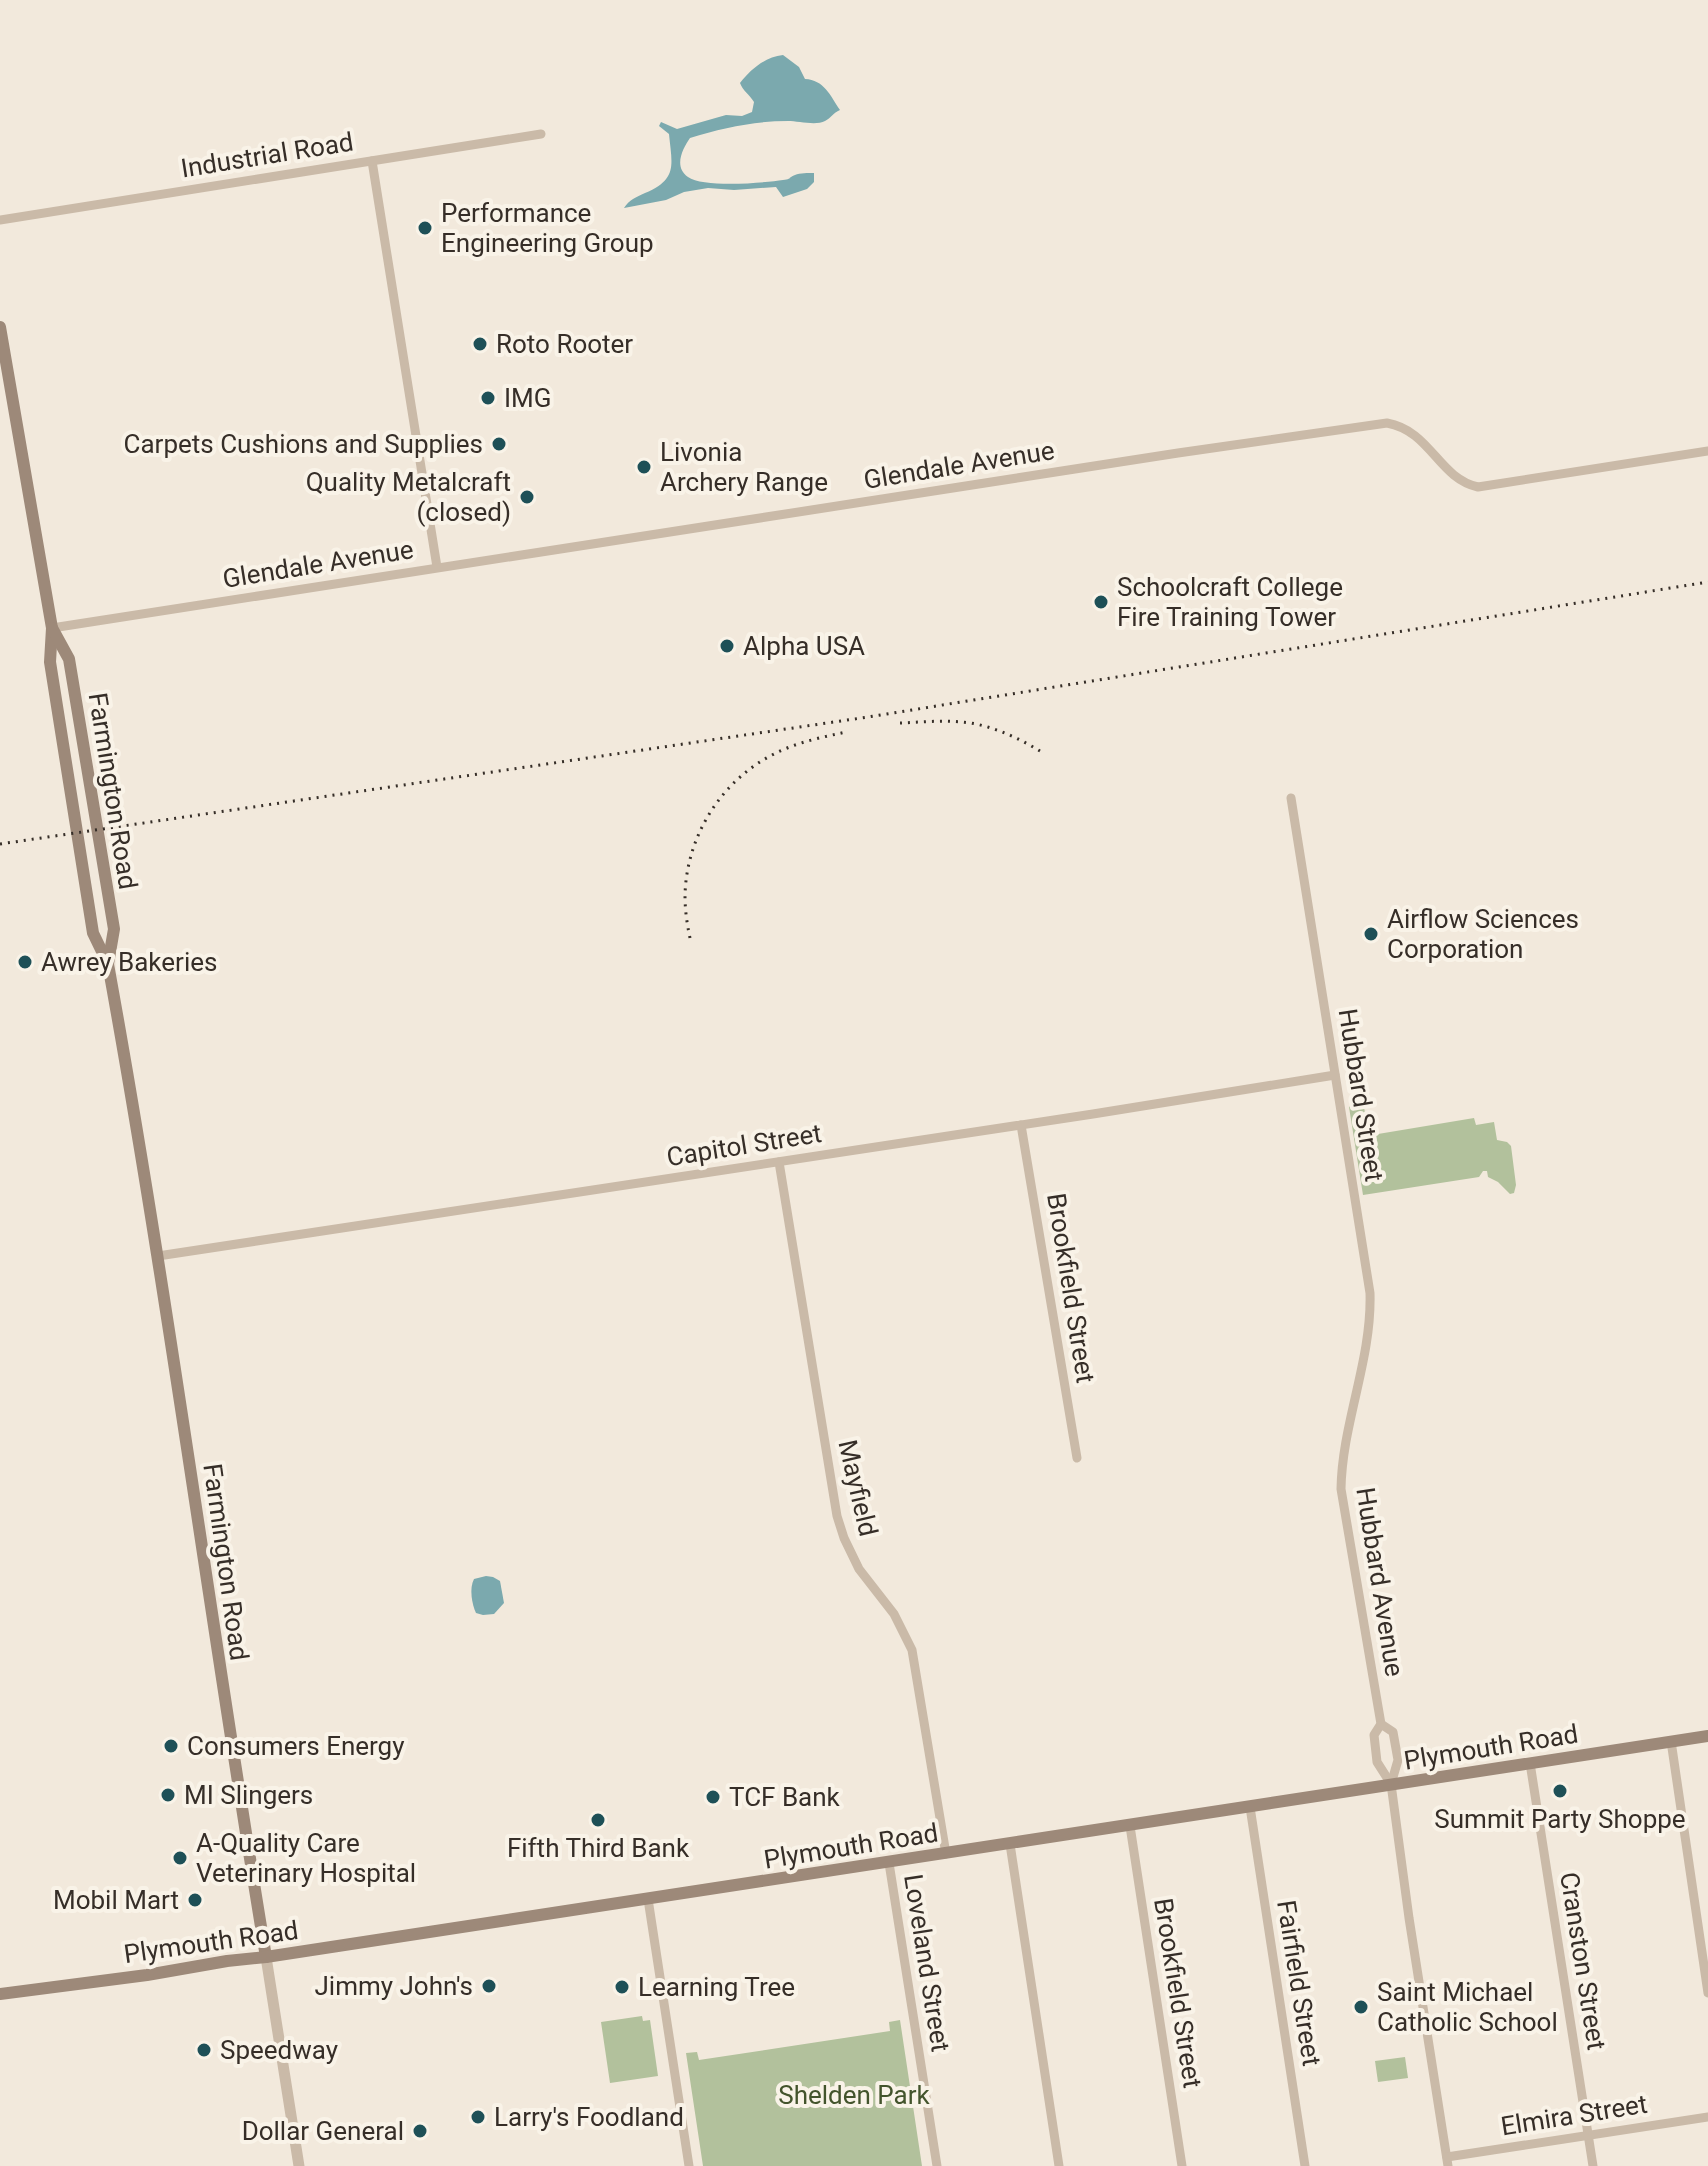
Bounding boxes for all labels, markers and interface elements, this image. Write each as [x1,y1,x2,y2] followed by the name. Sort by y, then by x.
[179,127,355,183] street label: Industrial Road
[441,198,654,258] place label: Performance Engineering Group
[416,219,434,237] marker: Performance Engineering Group
[496,329,633,359] place label: Roto Rooter
[471,335,489,353] marker: Roto Rooter
[504,383,551,413] place label: IMG
[479,389,497,407] marker: IMG
[124,429,483,459] place label: Carpets Cushions and Supplies
[490,435,508,453] marker: Carpets Cushions and Supplies
[862,435,1056,495] street label: Glendale Avenue
[660,437,828,497] place label: Livonia Archery Range
[635,458,653,476] marker: Livonia Archery Range
[306,467,511,527] place label: Quality Metalcraft (closed)
[518,488,536,506] marker: Quality Metalcraft (closed)
[221,534,415,594] street label: Glendale Avenue
[1117,572,1343,632] place label: Schoolcraft College Fire Training Tower
[1092,593,1110,611] marker: Schoolcraft College Fire Training Tower
[743,631,865,661] place label: Alpha USA
[718,637,736,655] marker: Alpha USA
[83,691,143,891] street label: Farmington Road
[1387,904,1579,964] place label: Airflow Sciences Corporation
[1362,925,1380,943] marker: Airflow Sciences Corporation
[41,947,217,977] place label: Awrey Bakeries
[16,953,34,971] marker: Awrey Bakeries
[1333,1006,1389,1184] street label: Hubbard Street
[664,1118,824,1172] street label: Capitol Street
[1041,1191,1101,1385] street label: Brookfield Street
[832,1437,884,1539] street label: Mayfield
[197,1462,255,1662] street label: Farmington Road
[1350,1485,1410,1679] street label: Hubbard Avenue
[1402,1718,1580,1776] street label: Plymouth Road
[187,1731,405,1761] place label: Consumers Energy
[162,1737,180,1755] marker: Consumers Energy
[184,1780,313,1810] place label: MI Slingers
[729,1782,841,1812] place label: TCF Bank
[1551,1782,1569,1800] marker: Summit Party Shoppe
[159,1786,177,1804] marker: MI Slingers
[704,1788,722,1806] marker: TCF Bank
[1434,1804,1686,1834] place label: Summit Party Shoppe
[589,1811,607,1829] marker: Fifth Third Bank
[762,1817,940,1875] street label: Plymouth Road
[196,1828,416,1888] place label: A-Quality Care Veterinary Hospital
[507,1833,690,1863] place label: Fifth Third Bank
[171,1849,189,1867] marker: A-Quality Care Veterinary Hospital
[1554,1870,1612,2052] street label: Cranston Street
[898,1872,956,2054] street label: Loveland Street
[53,1885,179,1915] place label: Mobil Mart
[186,1891,204,1909] marker: Mobil Mart
[1148,1896,1208,2090] street label: Brookfield Street
[1271,1898,1327,2068] street label: Fairfield Street
[122,1915,300,1969] street label: Plymouth Road
[314,1971,473,2001] place label: Jimmy John's
[638,1972,795,2002] place label: Learning Tree
[480,1977,498,1995] marker: Jimmy John's
[1377,1977,1558,2037] place label: Saint Michael Catholic School
[613,1978,631,1996] marker: Learning Tree
[1352,1998,1370,2016] marker: Saint Michael Catholic School
[220,2035,338,2065] place label: Speedway
[195,2041,213,2059] marker: Speedway
[778,2080,931,2110] park label: Shelden Park
[1499,2089,1649,2141] street label: Elmira Street
[494,2102,684,2132] place label: Larry's Foodland
[469,2108,487,2126] marker: Larry's Foodland
[242,2116,404,2146] place label: Dollar General
[411,2122,429,2140] marker: Dollar General

